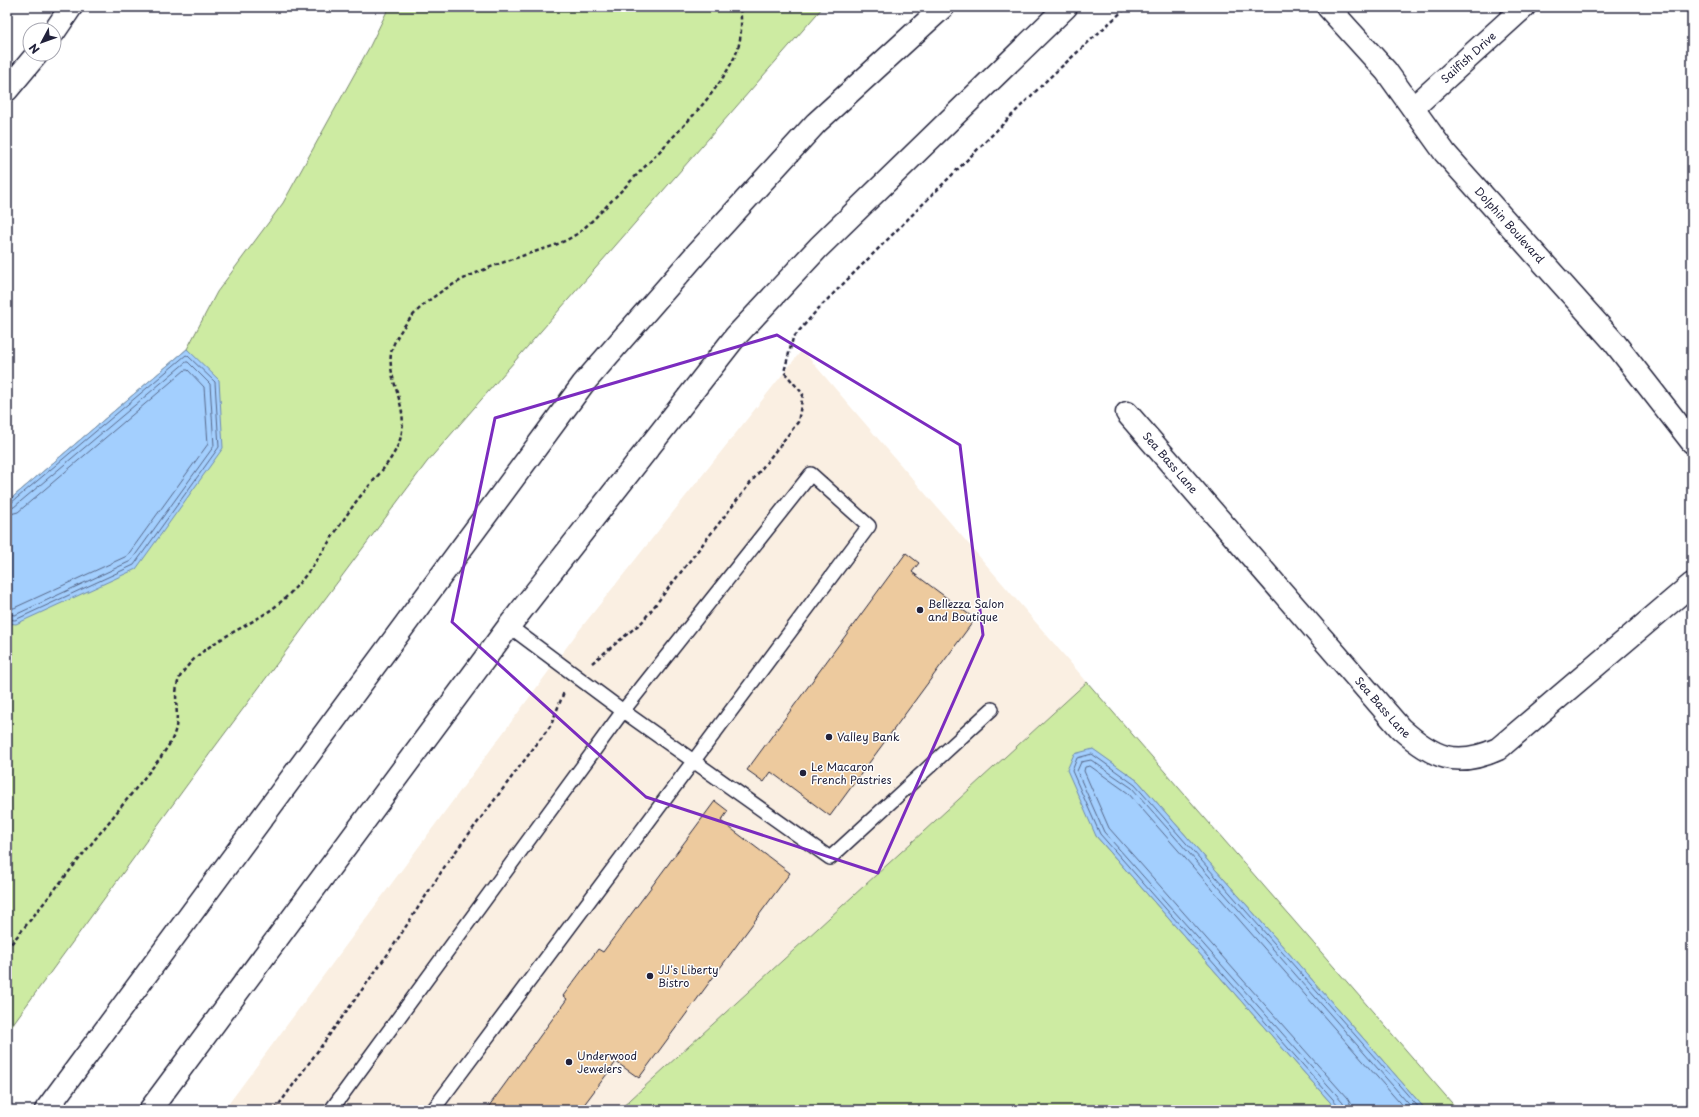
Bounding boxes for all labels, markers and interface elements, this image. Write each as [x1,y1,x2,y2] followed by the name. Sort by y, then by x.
[22,22,62,62] north arrow
[1437,27,1500,87] street label: Sailfish Drive
[25,40,43,58] text: N
[1471,183,1549,267] street label: Dolphin Boulevard
[1139,428,1202,497] street label: Sea Bass Lane
[928,595,1004,625] place label: Bellezza Salon and Boutique
[915,605,925,615] marker: Bellezza Salon and Boutique
[1351,673,1415,742] street label: Sea Bass Lane
[837,728,900,745] place label: Valley Bank
[824,732,834,742] marker: Valley Bank
[811,758,891,788] place label: Le Macaron French Pastries
[798,768,808,778] marker: Le Macaron French Pastries
[658,961,718,991] place label: JJ's Liberty Bistro
[645,971,655,981] marker: JJ's Liberty Bistro
[577,1047,637,1077] place label: Underwood Jewelers
[564,1057,574,1067] marker: Underwood Jewelers

